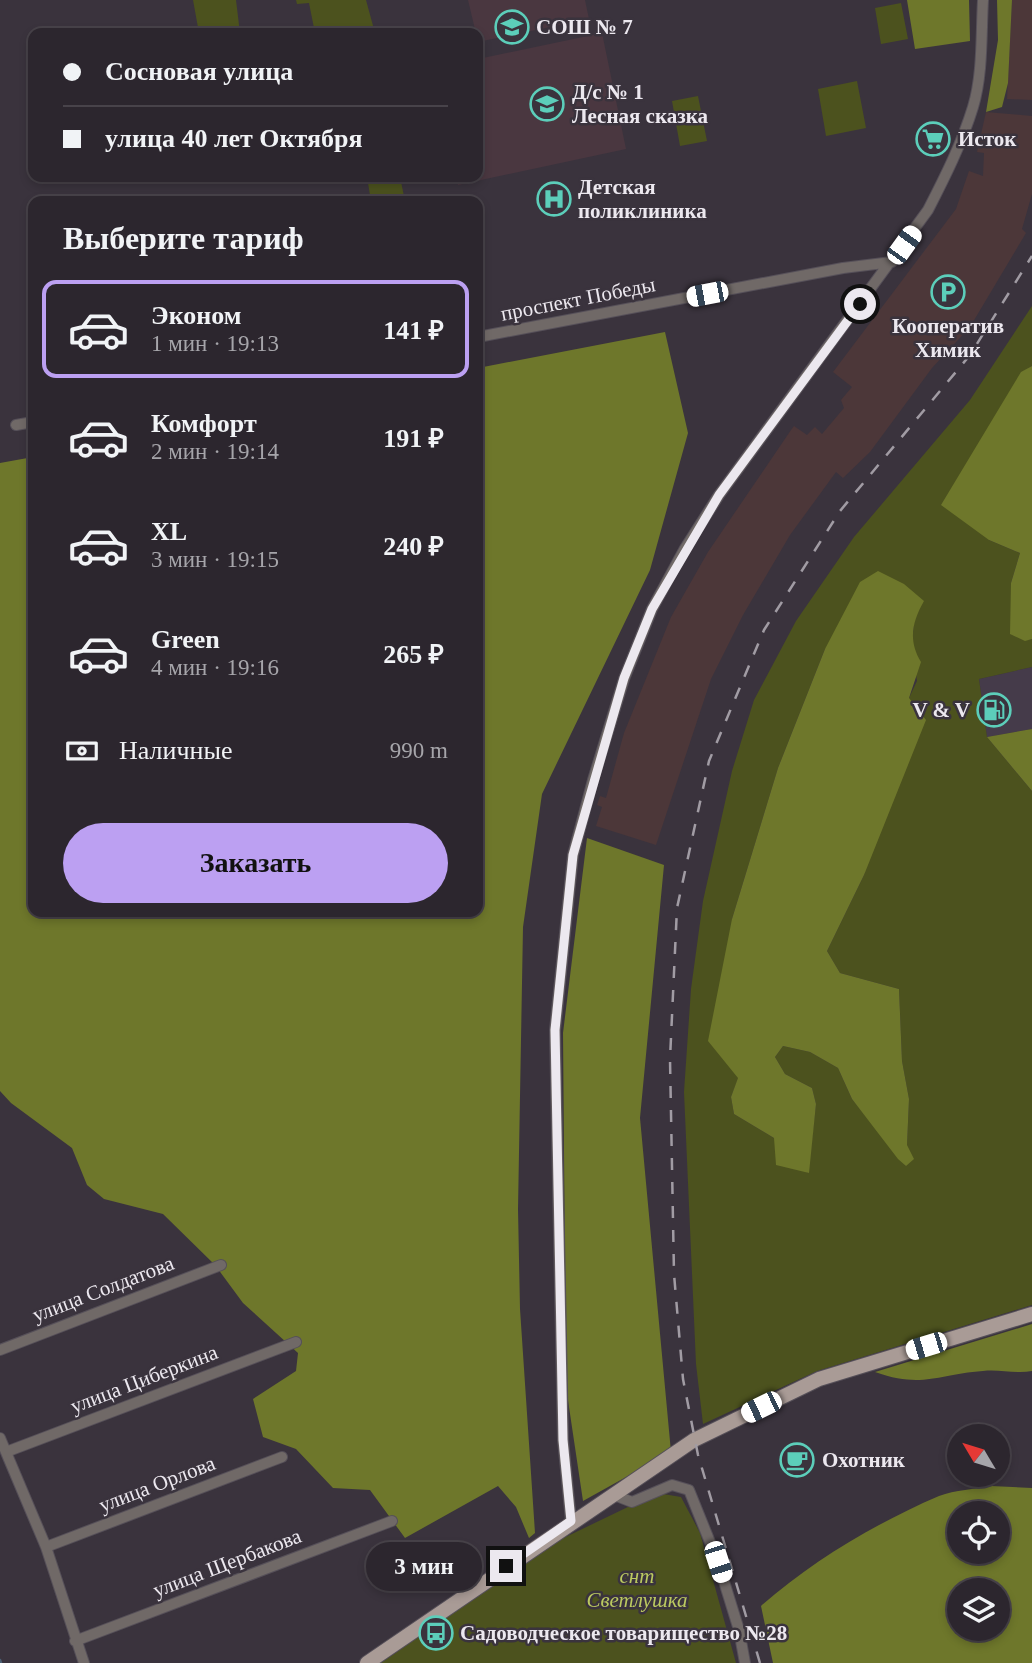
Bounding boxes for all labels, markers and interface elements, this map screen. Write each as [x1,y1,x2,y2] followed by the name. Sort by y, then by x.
[493,8,531,46] school or university icon: СОШ № 7
[536,15,633,39] place label: СОШ № 7
[105,57,293,86] text: Сосновая улица
[572,80,708,128] place label: Д/с № 1 Лесная сказка
[528,85,566,123] school or university icon: Д/с № 1 Лесная сказка
[914,120,952,158] supermarket icon: Исток
[105,124,363,153] text: улица 40 лет Октября
[958,127,1017,151] place label: Исток
[578,175,707,223] place label: Детская поликлиника
[535,180,573,218] hospital icon: Детская поликлиника
[63,220,304,256] text: Выберите тариф
[884,222,925,268] car
[499,272,657,326] street label: проспект Победы
[929,273,967,311] parking icon: Кооператив Химик
[685,280,730,308] car
[844,288,876,320] route start
[67,298,130,361] icon: car
[151,301,241,330] text: Эконом
[892,314,1004,362] place label: Кооператив Химик
[383,316,444,345] text: 141 ₽
[151,331,279,356] text: 1 мин · 19:13
[67,406,130,469] icon: car
[151,409,257,438] text: Комфорт
[383,424,444,453] text: 191 ₽
[151,439,279,464] text: 2 мин · 19:14
[67,514,130,577] icon: car
[151,517,187,546] text: XL
[383,532,444,561] text: 240 ₽
[151,547,279,572] text: 3 мин · 19:15
[67,622,130,685] icon: car
[151,625,220,654] text: Green
[383,640,444,669] text: 265 ₽
[151,655,279,680] text: 4 мин · 19:16
[975,691,1013,729] fuel station icon: V & V
[912,698,970,722] place label: V & V
[63,732,101,770] icon: cash
[119,736,232,765] text: Наличные
[390,738,448,763] text: 990 m
[63,823,448,903] button: Заказать
[29,1251,178,1327] street label: улица Солдатова
[903,1330,950,1362] car
[67,1340,222,1418] street label: улица Циберкина
[738,1388,785,1426] car
[947,1424,1010,1488] north arrow
[947,1424,1010,1641] map controls
[778,1441,816,1479] cafe icon: Охотник
[822,1448,906,1472] place label: Охотник
[96,1451,219,1517] street label: улица Орлова
[947,1501,1010,1564] button: locate
[150,1523,305,1602] street label: улица Щербакова
[702,1539,735,1585] car
[366,1542,482,1590] callout: 3 мин
[490,1550,522,1582] route end
[394,1554,454,1579] text: 3 мин
[586,1564,688,1612] park label: снт Светлушка
[947,1578,1010,1641] button: layers
[417,1614,455,1652] bus stop icon: Садоводческое товарищество №28
[460,1621,787,1645] place label: Садоводческое товарищество №28

